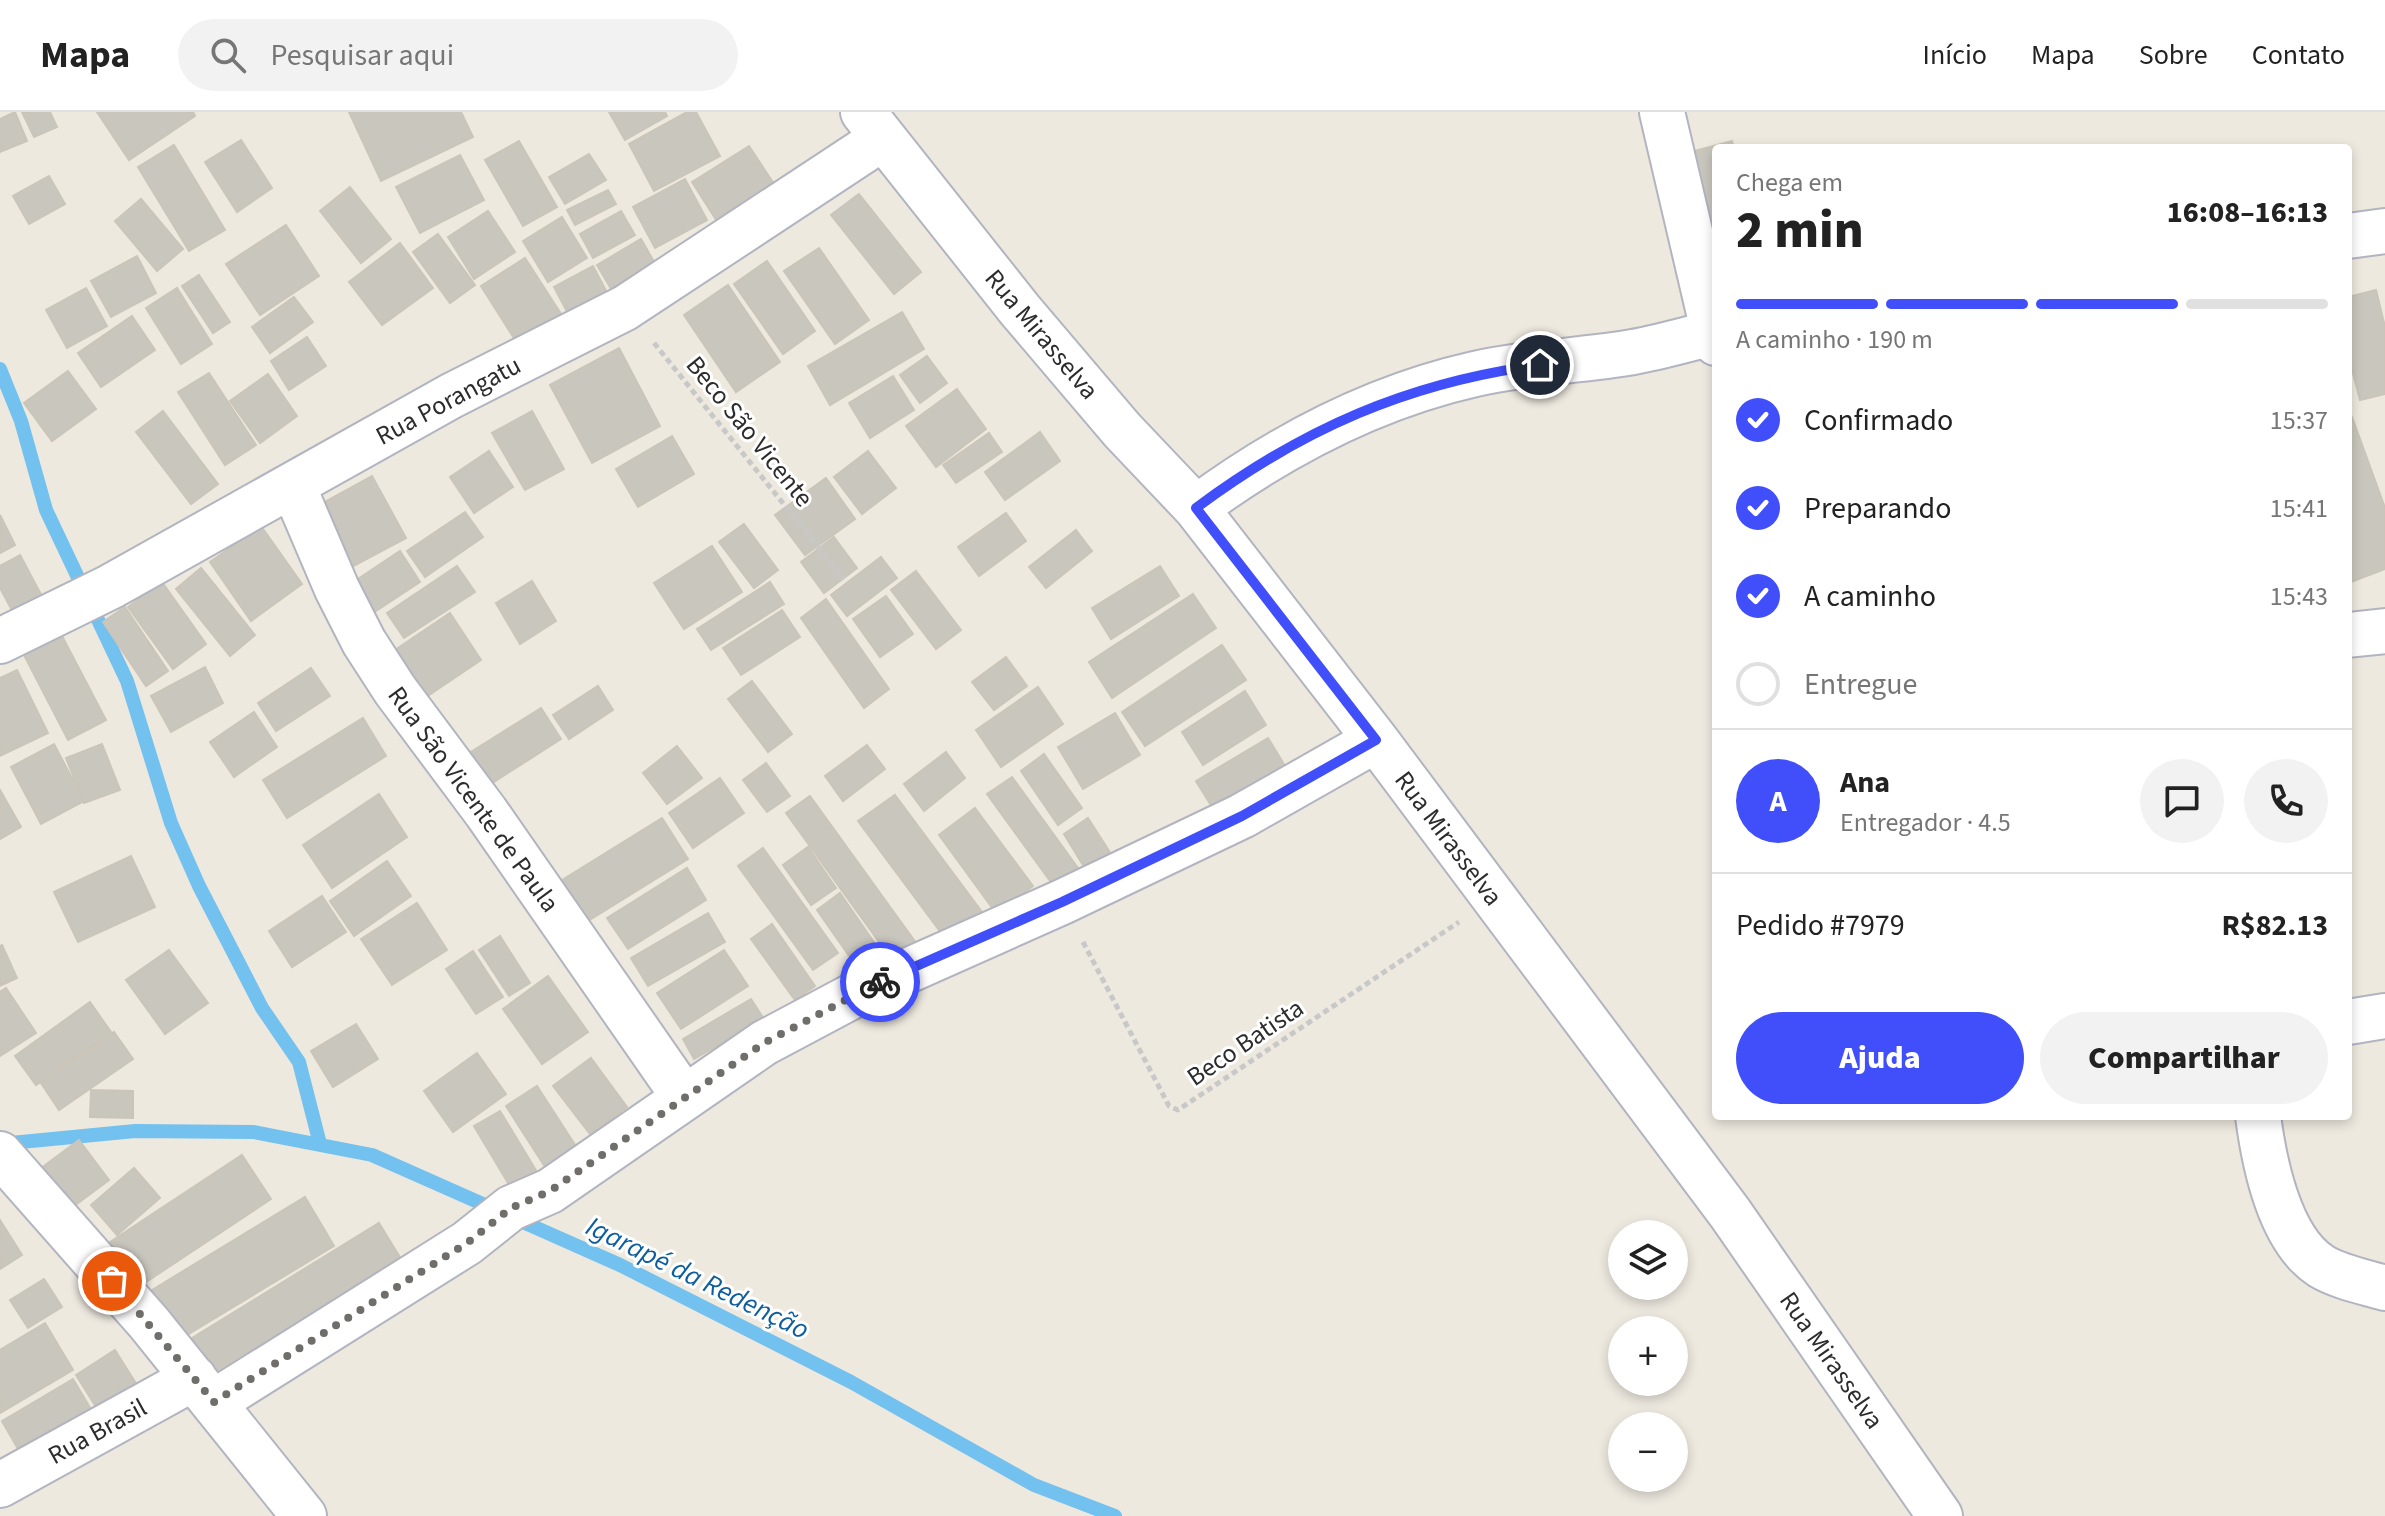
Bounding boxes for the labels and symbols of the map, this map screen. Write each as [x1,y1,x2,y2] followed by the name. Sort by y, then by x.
[976,261,1107,408] street label: Rua Mirasselva
[1506,331,1574,399] pin
[369,347,527,454] street label: Rua Porangatu
[677,348,822,515] street label: Beco São Vicente
[379,679,568,920] street label: Rua São Vicente de Paula
[1386,763,1512,913] street label: Rua Mirasselva
[840,942,920,1022] courier
[1180,990,1311,1095] street label: Beco Batista
[579,1206,816,1349] water label: Igarapé da Redenção
[78,1247,146,1315] pin
[1771,1284,1893,1436] street label: Rua Mirasselva
[41,1389,153,1474] street label: Rua Brasil

